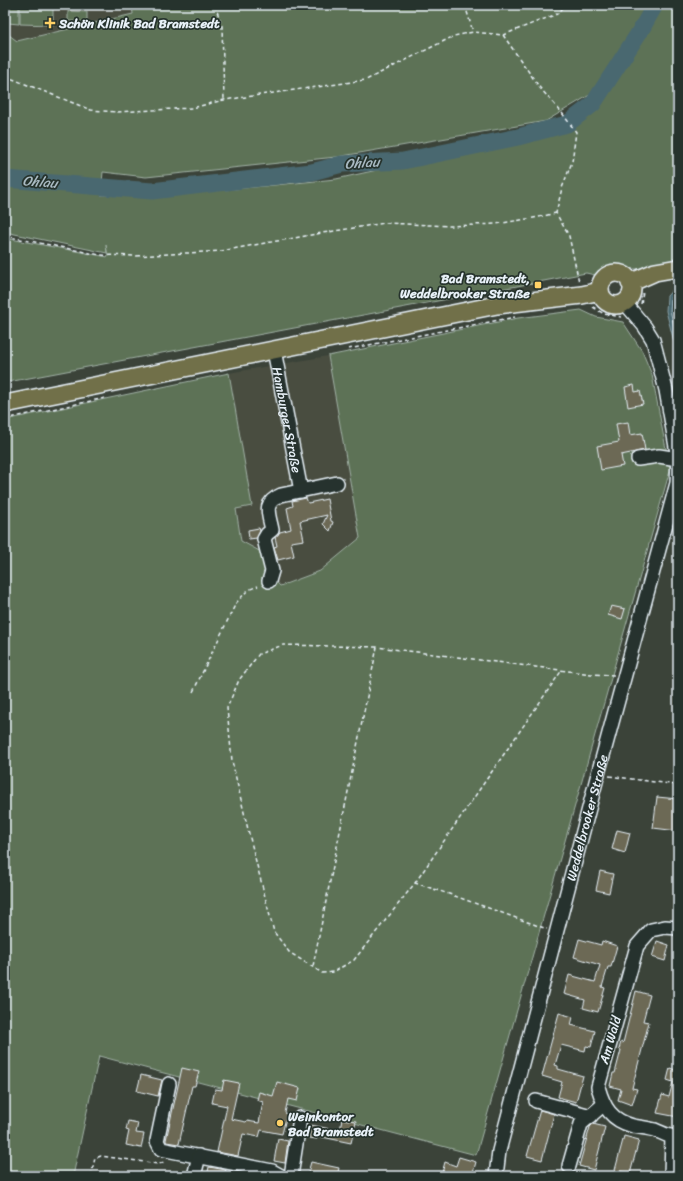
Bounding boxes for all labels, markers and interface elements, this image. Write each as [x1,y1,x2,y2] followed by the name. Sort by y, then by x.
[58,12,220,35] place label: Schön Klinik Bad Bramstedt
[44,17,56,29] marker: Schön Klinik Bad Bramstedt
[344,149,383,177] water label: Ohlau
[22,168,61,196] water label: Ohlau
[400,267,530,305] place label: Bad Bramstedt, Weddelbrooker Straße
[533,280,543,290] marker: Bad Bramstedt, Weddelbrooker Straße
[266,365,309,475] street label: Hamburger Straße
[559,751,614,883] street label: Weddelbrooker Straße
[592,1012,628,1068] street label: Am Wald
[288,1105,374,1143] place label: Weinkontor Bad Bramstedt
[275,1118,285,1128] marker: Weinkontor Bad Bramstedt

